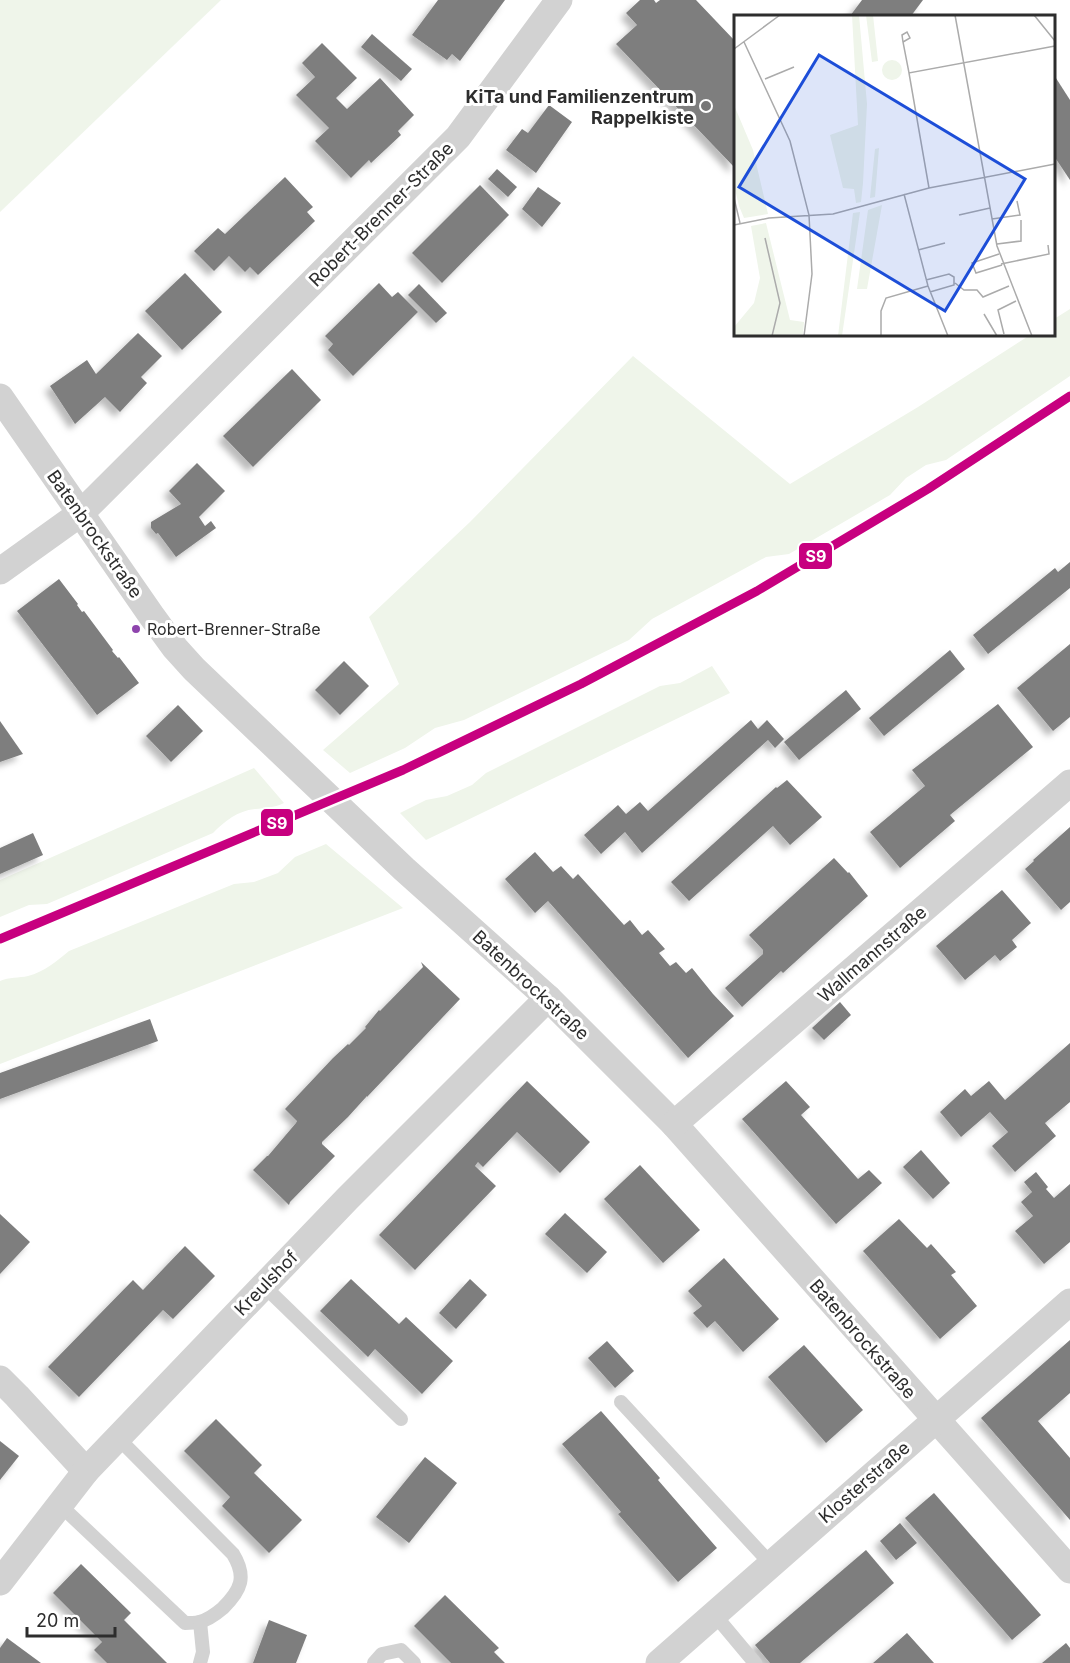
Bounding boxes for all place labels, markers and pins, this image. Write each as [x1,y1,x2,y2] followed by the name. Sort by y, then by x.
[465,86,694,128] place label: KiTa und Familienzentrum Rappelkiste
[699,99,713,113] marker: KiTa und Familienzentrum Rappelkiste
[147,619,321,639] place label: Robert-Brenner-Straße
[130,623,142,635] marker: Robert-Brenner-Straße

